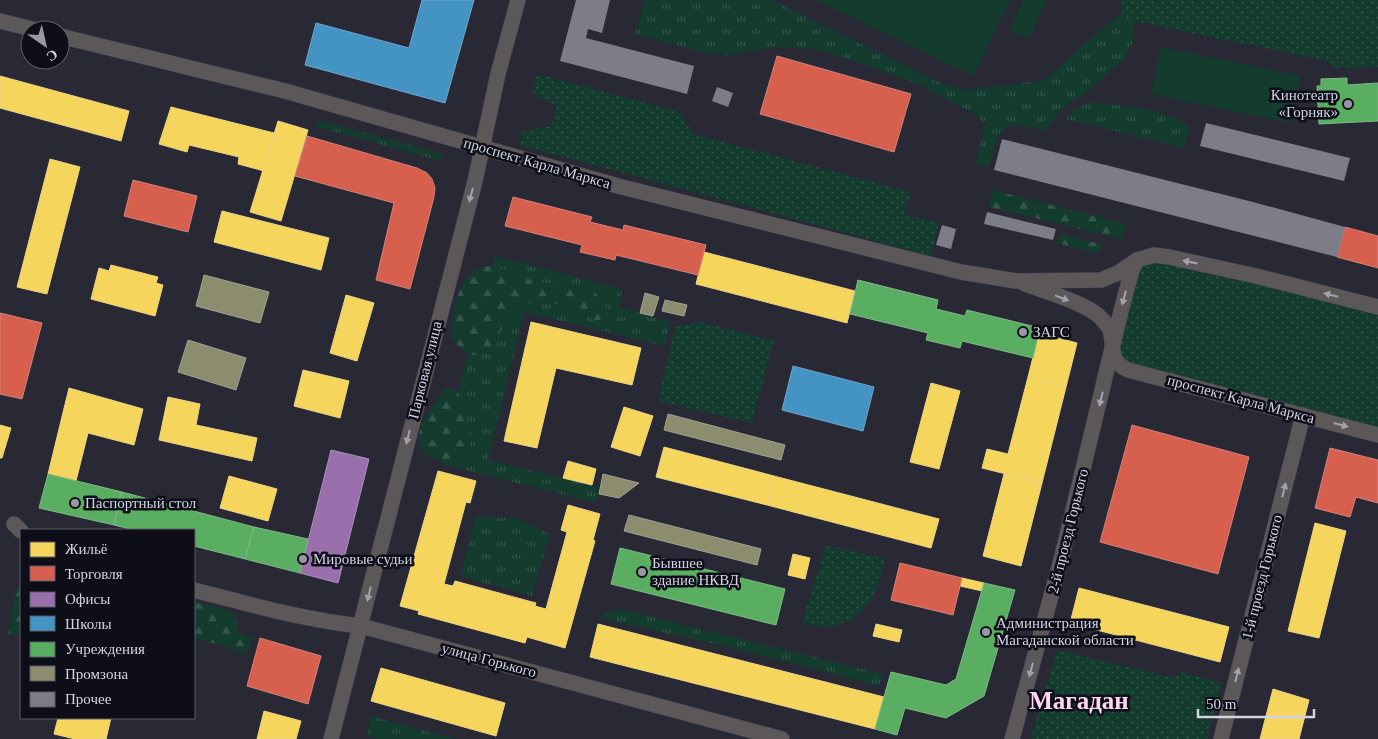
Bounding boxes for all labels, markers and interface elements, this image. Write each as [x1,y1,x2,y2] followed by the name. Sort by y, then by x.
[20,20,70,70] north arrow
[44,46,60,64] text: С
[1271,87,1338,120] place label: Кинотеатр «Горняк»
[1342,98,1354,110] marker: Кинотеатр «Горняк»
[462,134,612,192] street label: проспект Карла Маркса
[467,187,475,202] one-way arrow
[1183,258,1198,266] one-way arrow
[1120,291,1128,306] one-way arrow
[1323,291,1338,299] one-way arrow
[1055,295,1069,303] one-way arrow
[405,319,445,421] street label: Парковая улица
[1033,324,1070,340] place label: ЗАГС
[1017,326,1029,338] marker: ЗАГС
[1166,372,1317,426] street label: проспект Карла Маркса
[1097,391,1105,406] one-way arrow
[1333,421,1348,429] one-way arrow
[404,429,412,444] one-way arrow
[1045,467,1091,595] street label: 2-й проезд Горького
[1280,482,1288,497] one-way arrow
[85,495,197,511] place label: Паспортный стол
[69,497,81,509] marker: Паспортный стол
[1239,513,1285,641] street label: 1-й проезд Горького
[20,529,195,719] legend
[65,541,108,557] text: Жильё
[313,551,412,567] place label: Мировые судьи
[297,553,309,565] marker: Мировые судьи
[652,555,739,588] place label: Бывшее здание НКВД
[65,566,123,582] text: Торговля
[636,566,648,578] marker: Бывшее здание НКВД
[365,587,373,602] one-way arrow
[65,591,110,607] text: Офисы
[996,615,1134,648] place label: Администрация Магаданской области
[65,616,112,632] text: Школы
[980,626,992,638] marker: Администрация Магаданской области
[440,640,538,680] street label: улица Горького
[65,641,145,657] text: Учреждения
[1027,662,1035,678] one-way arrow
[65,666,128,682] text: Промзона
[1233,667,1241,682] one-way arrow
[1198,686,1314,718] scale bar
[1029,687,1129,714] district label: Магадан
[65,691,112,707] text: Прочее
[1206,696,1237,712] text: 50 m

